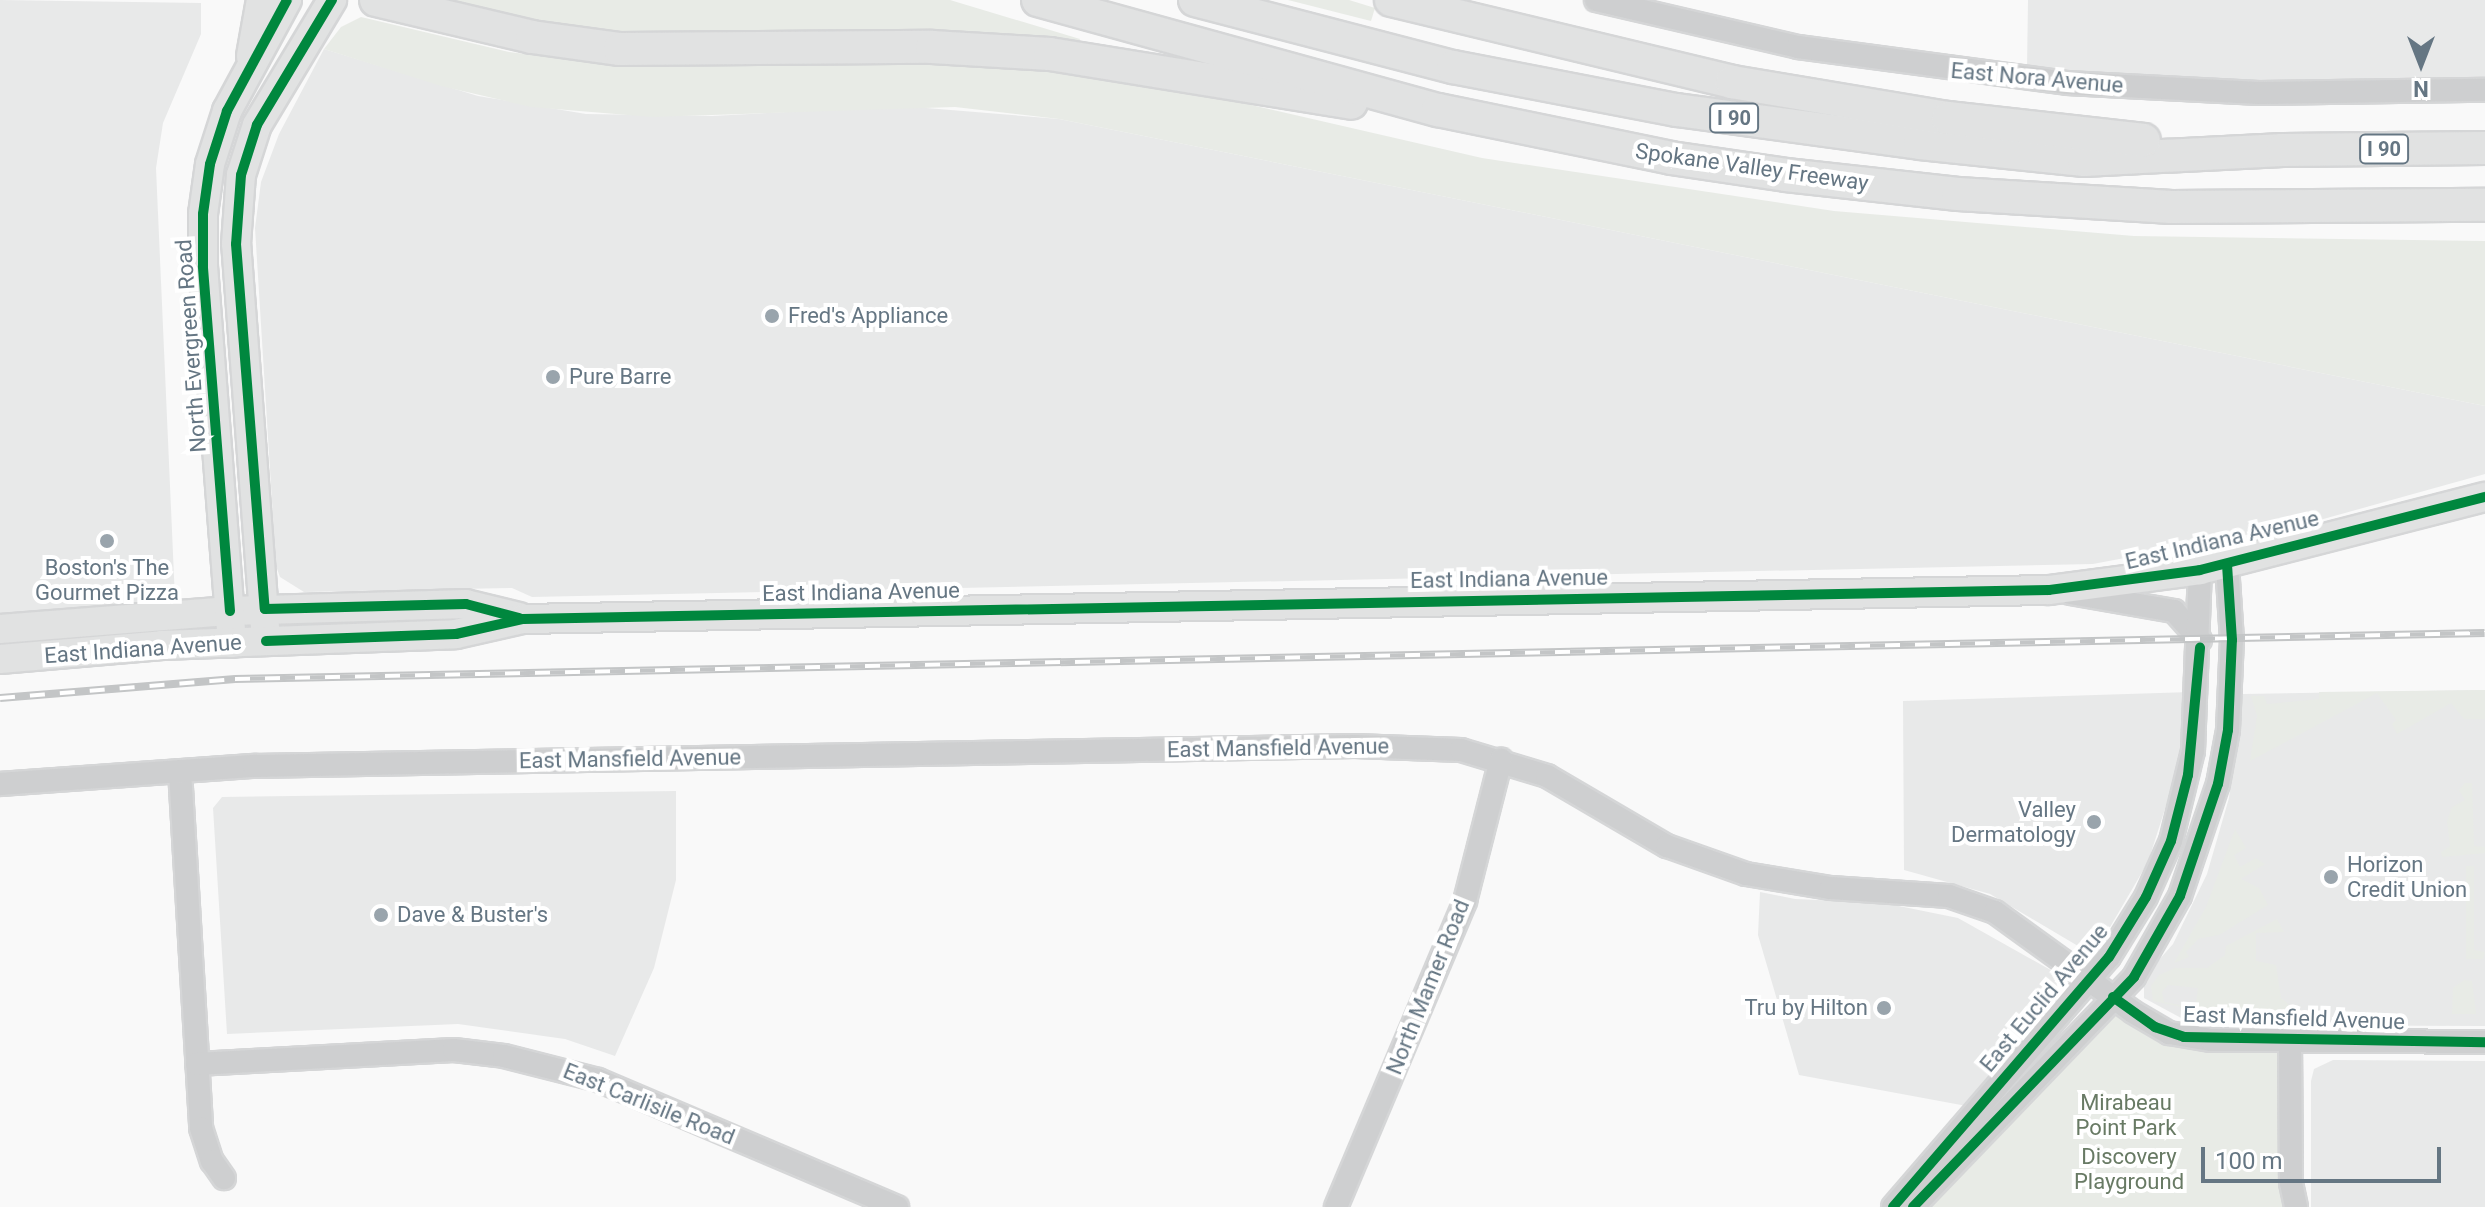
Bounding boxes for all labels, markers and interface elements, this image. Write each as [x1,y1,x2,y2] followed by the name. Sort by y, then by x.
[2381,24,2461,104] north arrow
[1950,57,2124,99] street label: East Nora Avenue
[2413,76,2429,101] text: N
[1708,102,1760,134] road number: I 90
[2358,133,2410,165] road number: I 90
[1634,138,1870,196] street label: Spokane Valley Freeway
[170,238,212,454] street label: North Evergreen Road
[788,303,948,329] place label: Fred's Appliance
[763,307,781,325] marker: Fred's Appliance
[569,364,671,390] place label: Pure Barre
[544,368,562,386] marker: Pure Barre
[2123,505,2321,575] street label: East Indiana Avenue
[98,532,116,550] marker: Boston's The Gourmet Pizza
[35,554,179,606] place label: Boston's The Gourmet Pizza
[1410,564,1608,594] street label: East Indiana Avenue
[762,577,960,607] street label: East Indiana Avenue
[43,629,243,669] street label: East Indiana Avenue
[1167,733,1389,763] street label: East Mansfield Avenue
[519,744,741,774] street label: East Mansfield Avenue
[1951,796,2076,848] place label: Valley Dermatology
[2083,811,2105,833] marker: Valley Dermatology
[2347,851,2467,902] place label: Horizon Credit Union
[2322,868,2340,886] marker: Horizon Credit Union
[1381,896,1475,1078] street label: North Mamer Road
[397,902,548,928] place label: Dave & Buster's
[372,906,390,924] marker: Dave & Buster's
[1974,919,2114,1077] street label: East Euclid Avenue
[1744,995,1868,1021] place label: Tru by Hilton
[1875,999,1893,1017] marker: Tru by Hilton
[2183,1001,2405,1035] street label: East Mansfield Avenue
[559,1058,739,1150] street label: East Carlisile Road
[2076,1089,2176,1140] park label: Mirabeau Point Park
[2205,1131,2445,1181] scale bar
[2074,1143,2184,1194] park label: Discovery Playground
[2215,1147,2282,1175] text: 100 m

